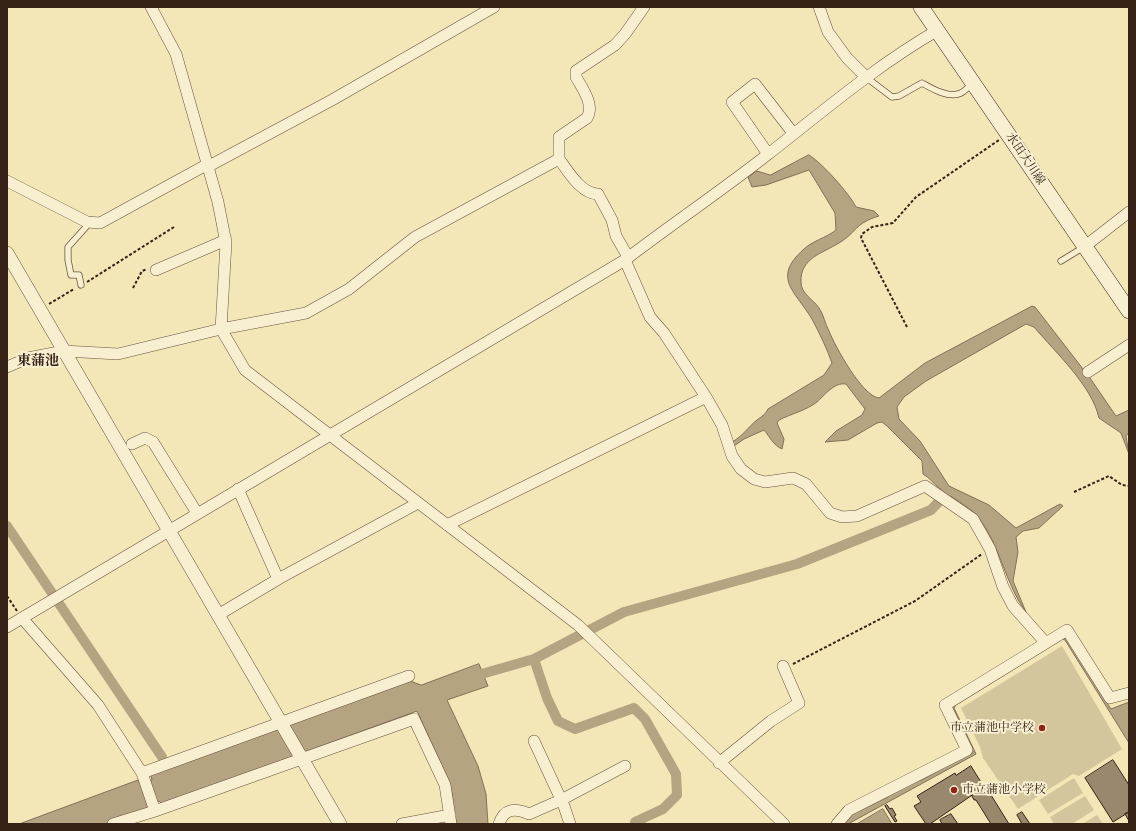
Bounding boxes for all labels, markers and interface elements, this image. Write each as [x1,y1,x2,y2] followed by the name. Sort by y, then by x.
[1002,130,1048,188] street label: 水田大川線
[17,354,59,370] district label: 東蒲池
[950,721,1034,735] place label: 市立蒲池中学校
[1037,723,1047,733] marker: 市立蒲池中学校
[962,783,1046,797] place label: 市立蒲池小学校
[949,785,959,795] marker: 市立蒲池小学校

